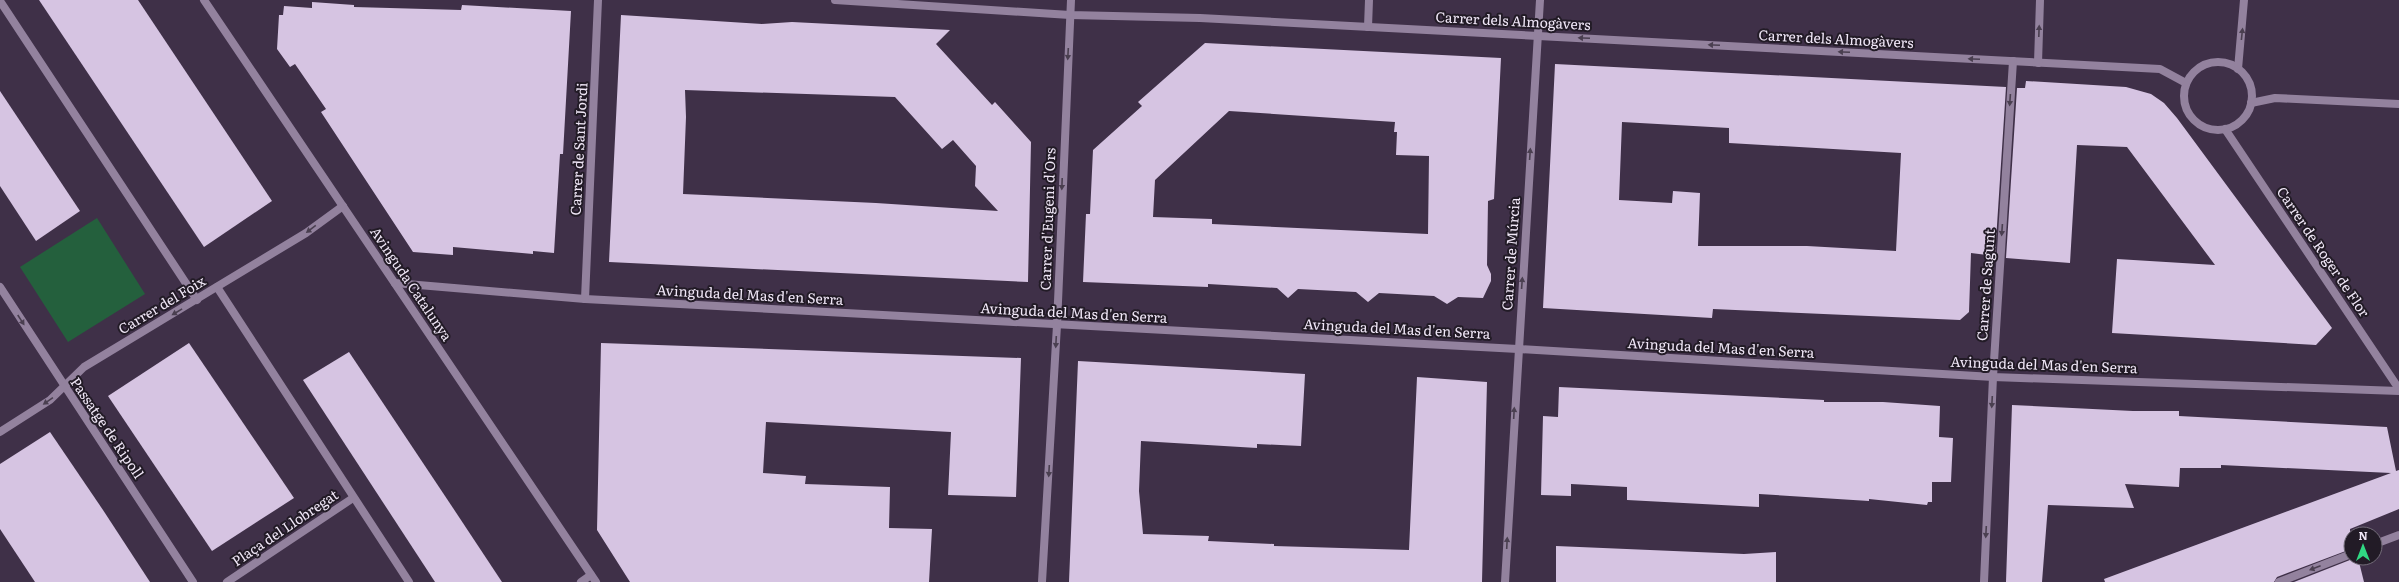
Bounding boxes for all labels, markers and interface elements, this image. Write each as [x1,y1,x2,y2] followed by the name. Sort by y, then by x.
[1435,6,1591,34] street label: Carrer dels Almogàvers
[1758,24,1914,52] street label: Carrer dels Almogàvers
[2036,24,2042,37] one-way arrow
[2239,28,2245,40] one-way arrow
[1578,35,1590,42] one-way arrow
[1708,42,1720,49] one-way arrow
[1065,48,1072,60] one-way arrow
[1838,49,1850,56] one-way arrow
[1968,56,1980,63] one-way arrow
[565,82,591,216] street label: Carrer de Sant Jordi
[2007,94,2014,106] one-way arrow
[1035,147,1059,291] street label: Carrer d'Eugeni d'Ors
[1527,148,1534,160] one-way arrow
[1059,178,1065,191] one-way arrow
[2273,182,2375,321] street label: Carrer de Roger de Flor
[1496,196,1524,311] street label: Carrer de Múrcia
[366,222,458,345] street label: Avinguda Catalunya
[1999,224,2006,236] one-way arrow
[306,225,317,234] one-way arrow
[1971,228,1999,342] street label: Carrer de Sagunt
[114,270,209,338] street label: Carrer del Foix
[1519,277,1526,290] one-way arrow
[656,279,844,309] street label: Avinguda del Mas d'en Serra
[980,297,1168,327] street label: Avinguda del Mas d'en Serra
[171,308,183,315] one-way arrow
[1303,313,1491,343] street label: Avinguda del Mas d'en Serra
[17,315,25,325] one-way arrow
[1627,332,1815,362] street label: Avinguda del Mas d'en Serra
[1053,336,1059,349] one-way arrow
[1950,351,2138,377] street label: Avinguda del Mas d'en Serra
[66,373,149,482] street label: Passatge de Ripoll
[1989,396,1995,409] one-way arrow
[42,397,53,405] one-way arrow
[1511,407,1518,419] one-way arrow
[1045,465,1052,477] one-way arrow
[227,484,342,570] street label: Plaça del Llobregat
[1983,526,1989,539] one-way arrow
[2343,526,2383,566] north arrow
[2358,527,2368,543] text: N
[1504,536,1510,549] one-way arrow
[2308,565,2320,571] one-way arrow

